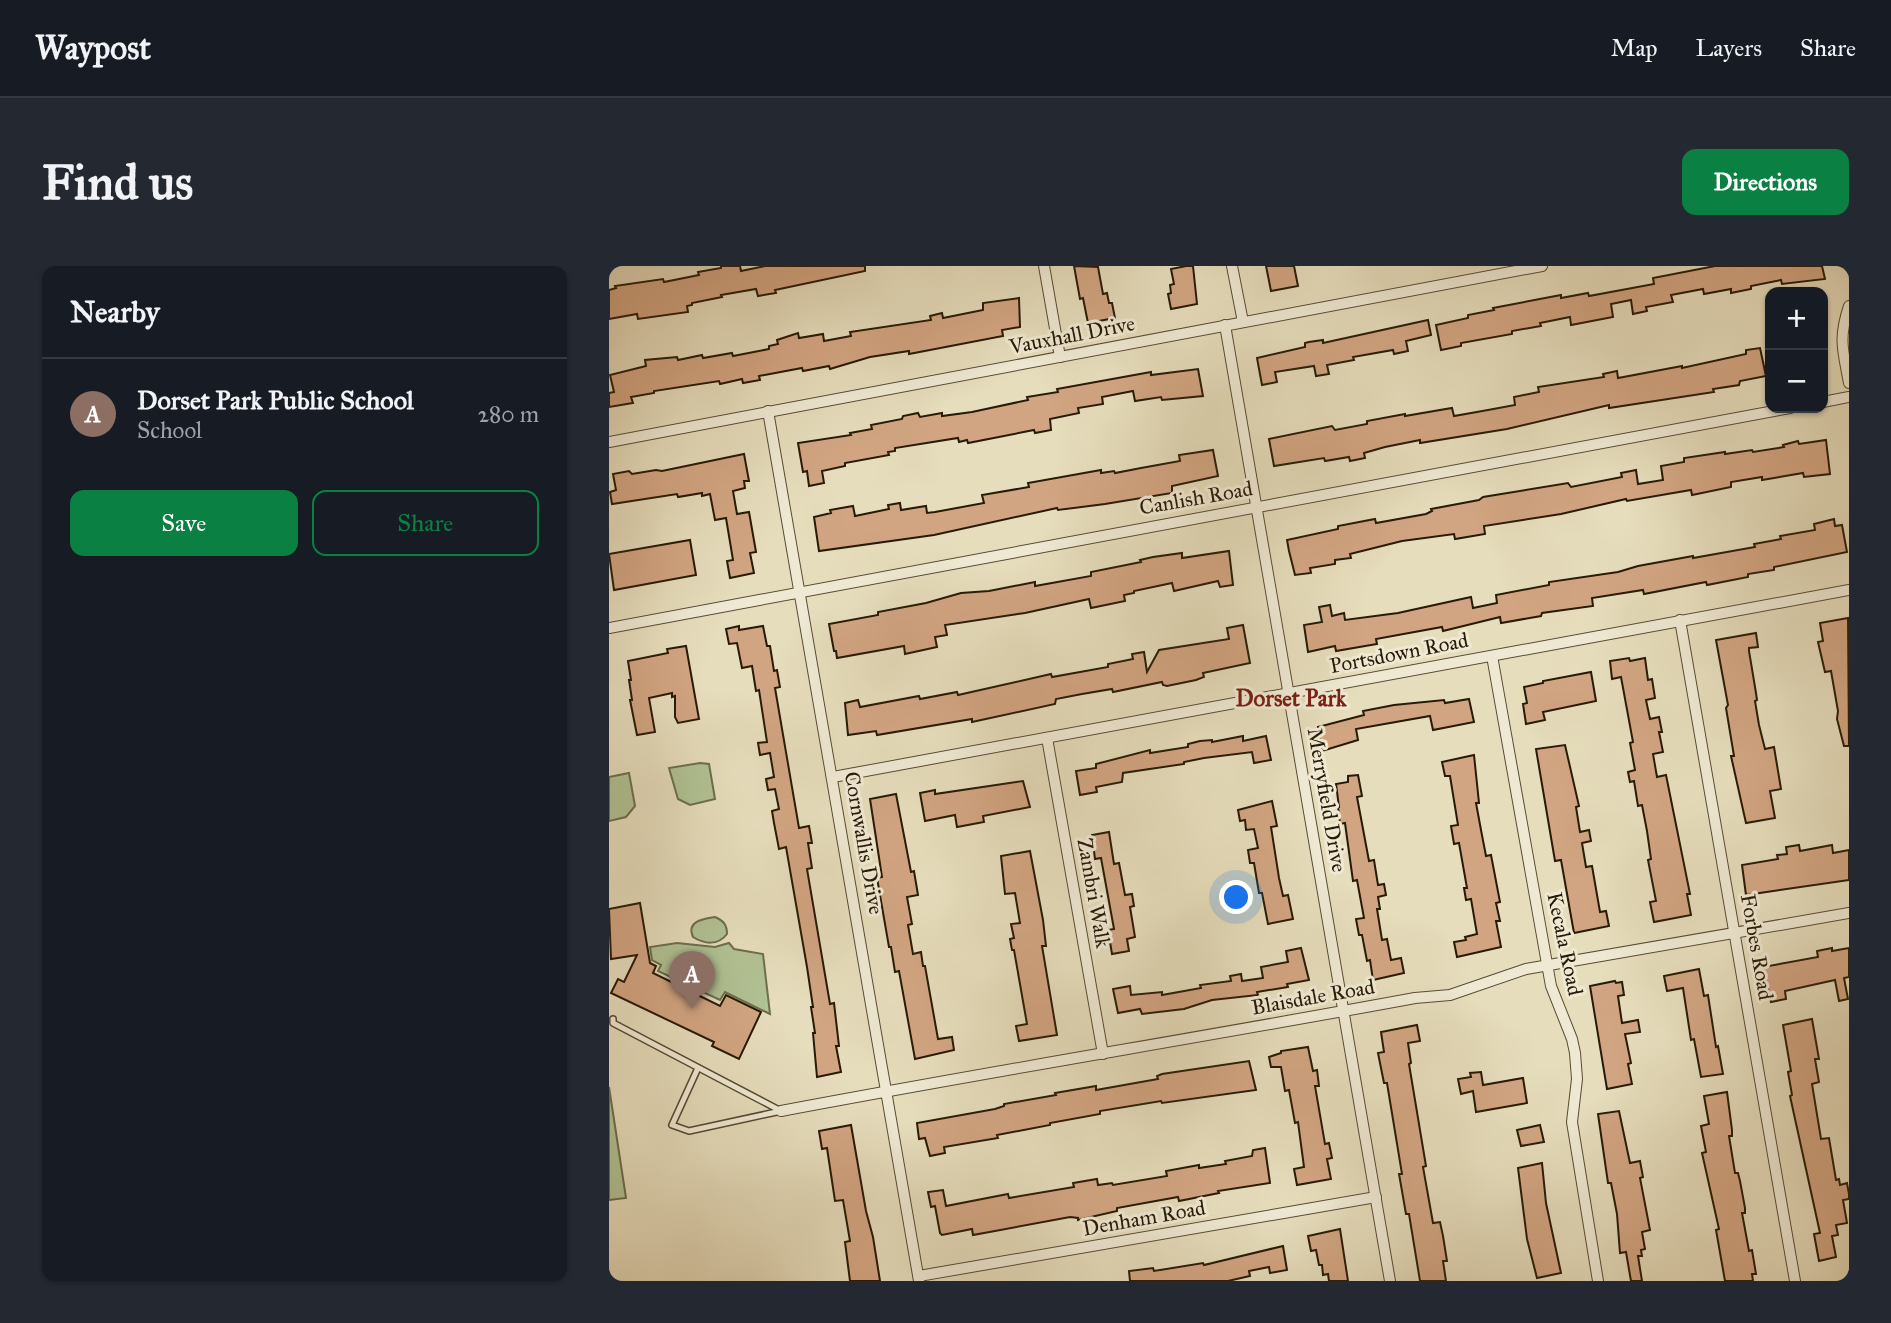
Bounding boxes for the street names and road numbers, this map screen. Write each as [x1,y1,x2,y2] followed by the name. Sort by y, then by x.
[1006,310,1137,360] street label: Vauxhall Drive
[1137,475,1255,521] street label: Canlish Road
[1327,627,1471,679] street label: Portsdown Road
[1302,726,1353,874] street label: Merryfield Drive
[839,770,889,917] street label: Cornwallis Drive
[1072,836,1116,950] street label: Zambri Walk
[1541,890,1589,998] street label: Kecala Road
[1735,892,1779,1003] street label: Forbes Road
[1249,973,1377,1021] street label: Blaisdale Road
[1081,1194,1208,1242] street label: Denham Road

